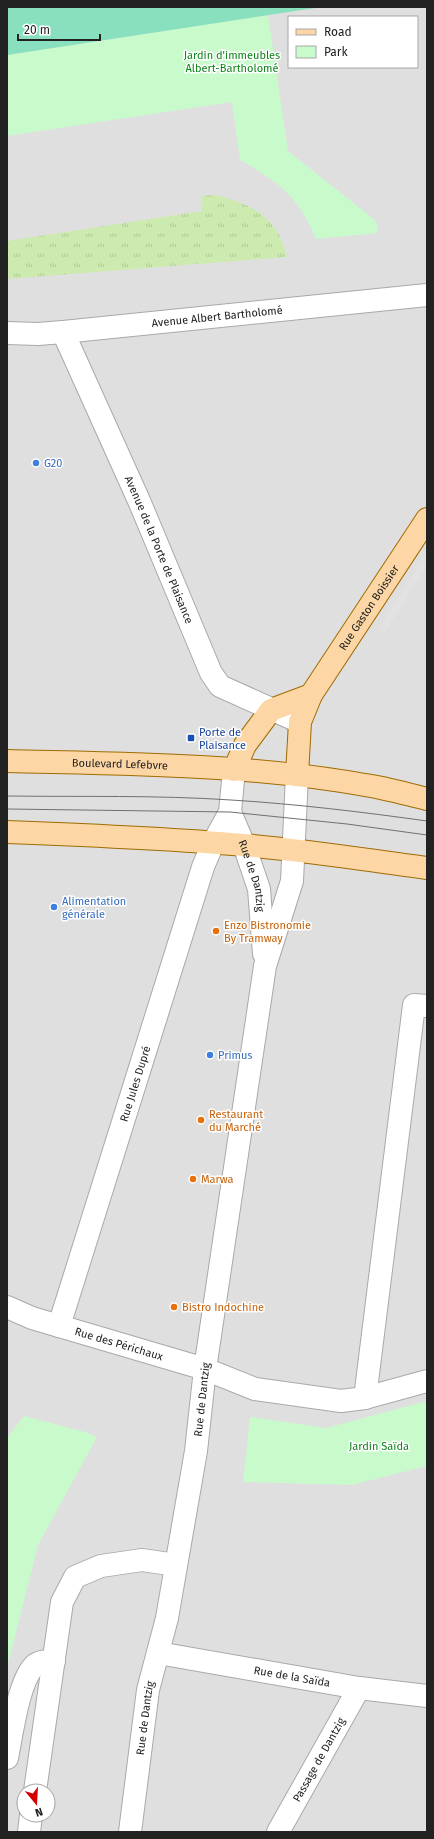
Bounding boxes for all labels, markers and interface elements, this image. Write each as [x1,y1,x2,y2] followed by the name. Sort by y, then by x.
[18,16,100,42] scale bar
[288,16,418,68] legend
[24,23,50,37] text: 20 m
[324,25,352,39] text: Road
[324,45,348,59] text: Park
[184,49,280,75] park label: Jardin d'immeubles Albert-Bartholomé
[151,303,283,329] street label: Avenue Albert Bartholomé
[44,457,62,470] place label: G20
[31,458,41,468] marker: G20
[122,474,196,625] street label: Avenue de la Porte de Plaisance
[336,562,402,653] street label: Rue Gaston Boissier
[199,726,246,752] place label: Porte de Plaisance
[186,733,196,743] marker: Porte de Plaisance
[72,756,168,772] street label: Boulevard Lefebvre
[236,838,267,913] street label: Rue de Dantzig
[62,895,126,921] place label: Alimentation générale
[49,902,59,912] marker: Alimentation générale
[224,919,311,945] place label: Enzo Bistronomie By Tramway
[211,926,221,936] marker: Enzo Bistronomie By Tramway
[117,1044,153,1123] street label: Rue Jules Dupré
[218,1049,253,1062] place label: Primus
[205,1050,215,1060] marker: Primus
[209,1108,263,1134] place label: Restaurant du Marché
[196,1115,206,1125] marker: Restaurant du Marché
[201,1173,234,1186] place label: Marwa
[188,1174,198,1184] marker: Marwa
[182,1301,264,1314] place label: Bistro Indochine
[169,1302,179,1312] marker: Bistro Indochine
[73,1324,165,1363] street label: Rue des Périchaux
[191,1361,212,1437] street label: Rue de Dantzig
[349,1440,409,1453] park label: Jardin Saïda
[253,1663,331,1689] street label: Rue de la Saïda
[133,1679,157,1756] street label: Rue de Dantzig
[290,1715,348,1804] street label: Passage de Dantzig
[16,1783,56,1823] north arrow
[33,1805,44,1819] text: N

